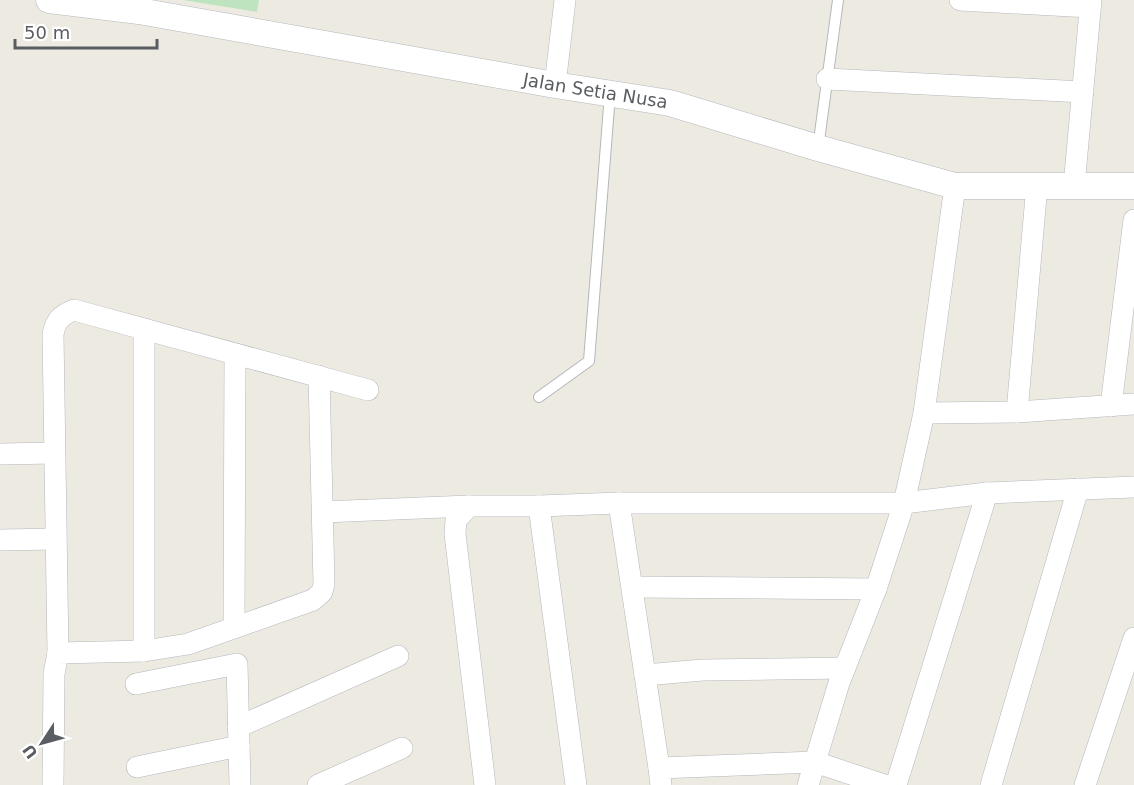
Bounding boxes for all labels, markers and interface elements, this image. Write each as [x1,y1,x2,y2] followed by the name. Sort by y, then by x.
[15,12,158,50] scale bar
[24,22,70,43] text: 50 m
[520,68,669,112] street label: Jalan Setia Nusa
[12,713,72,773] north arrow
[19,741,42,762] text: U

